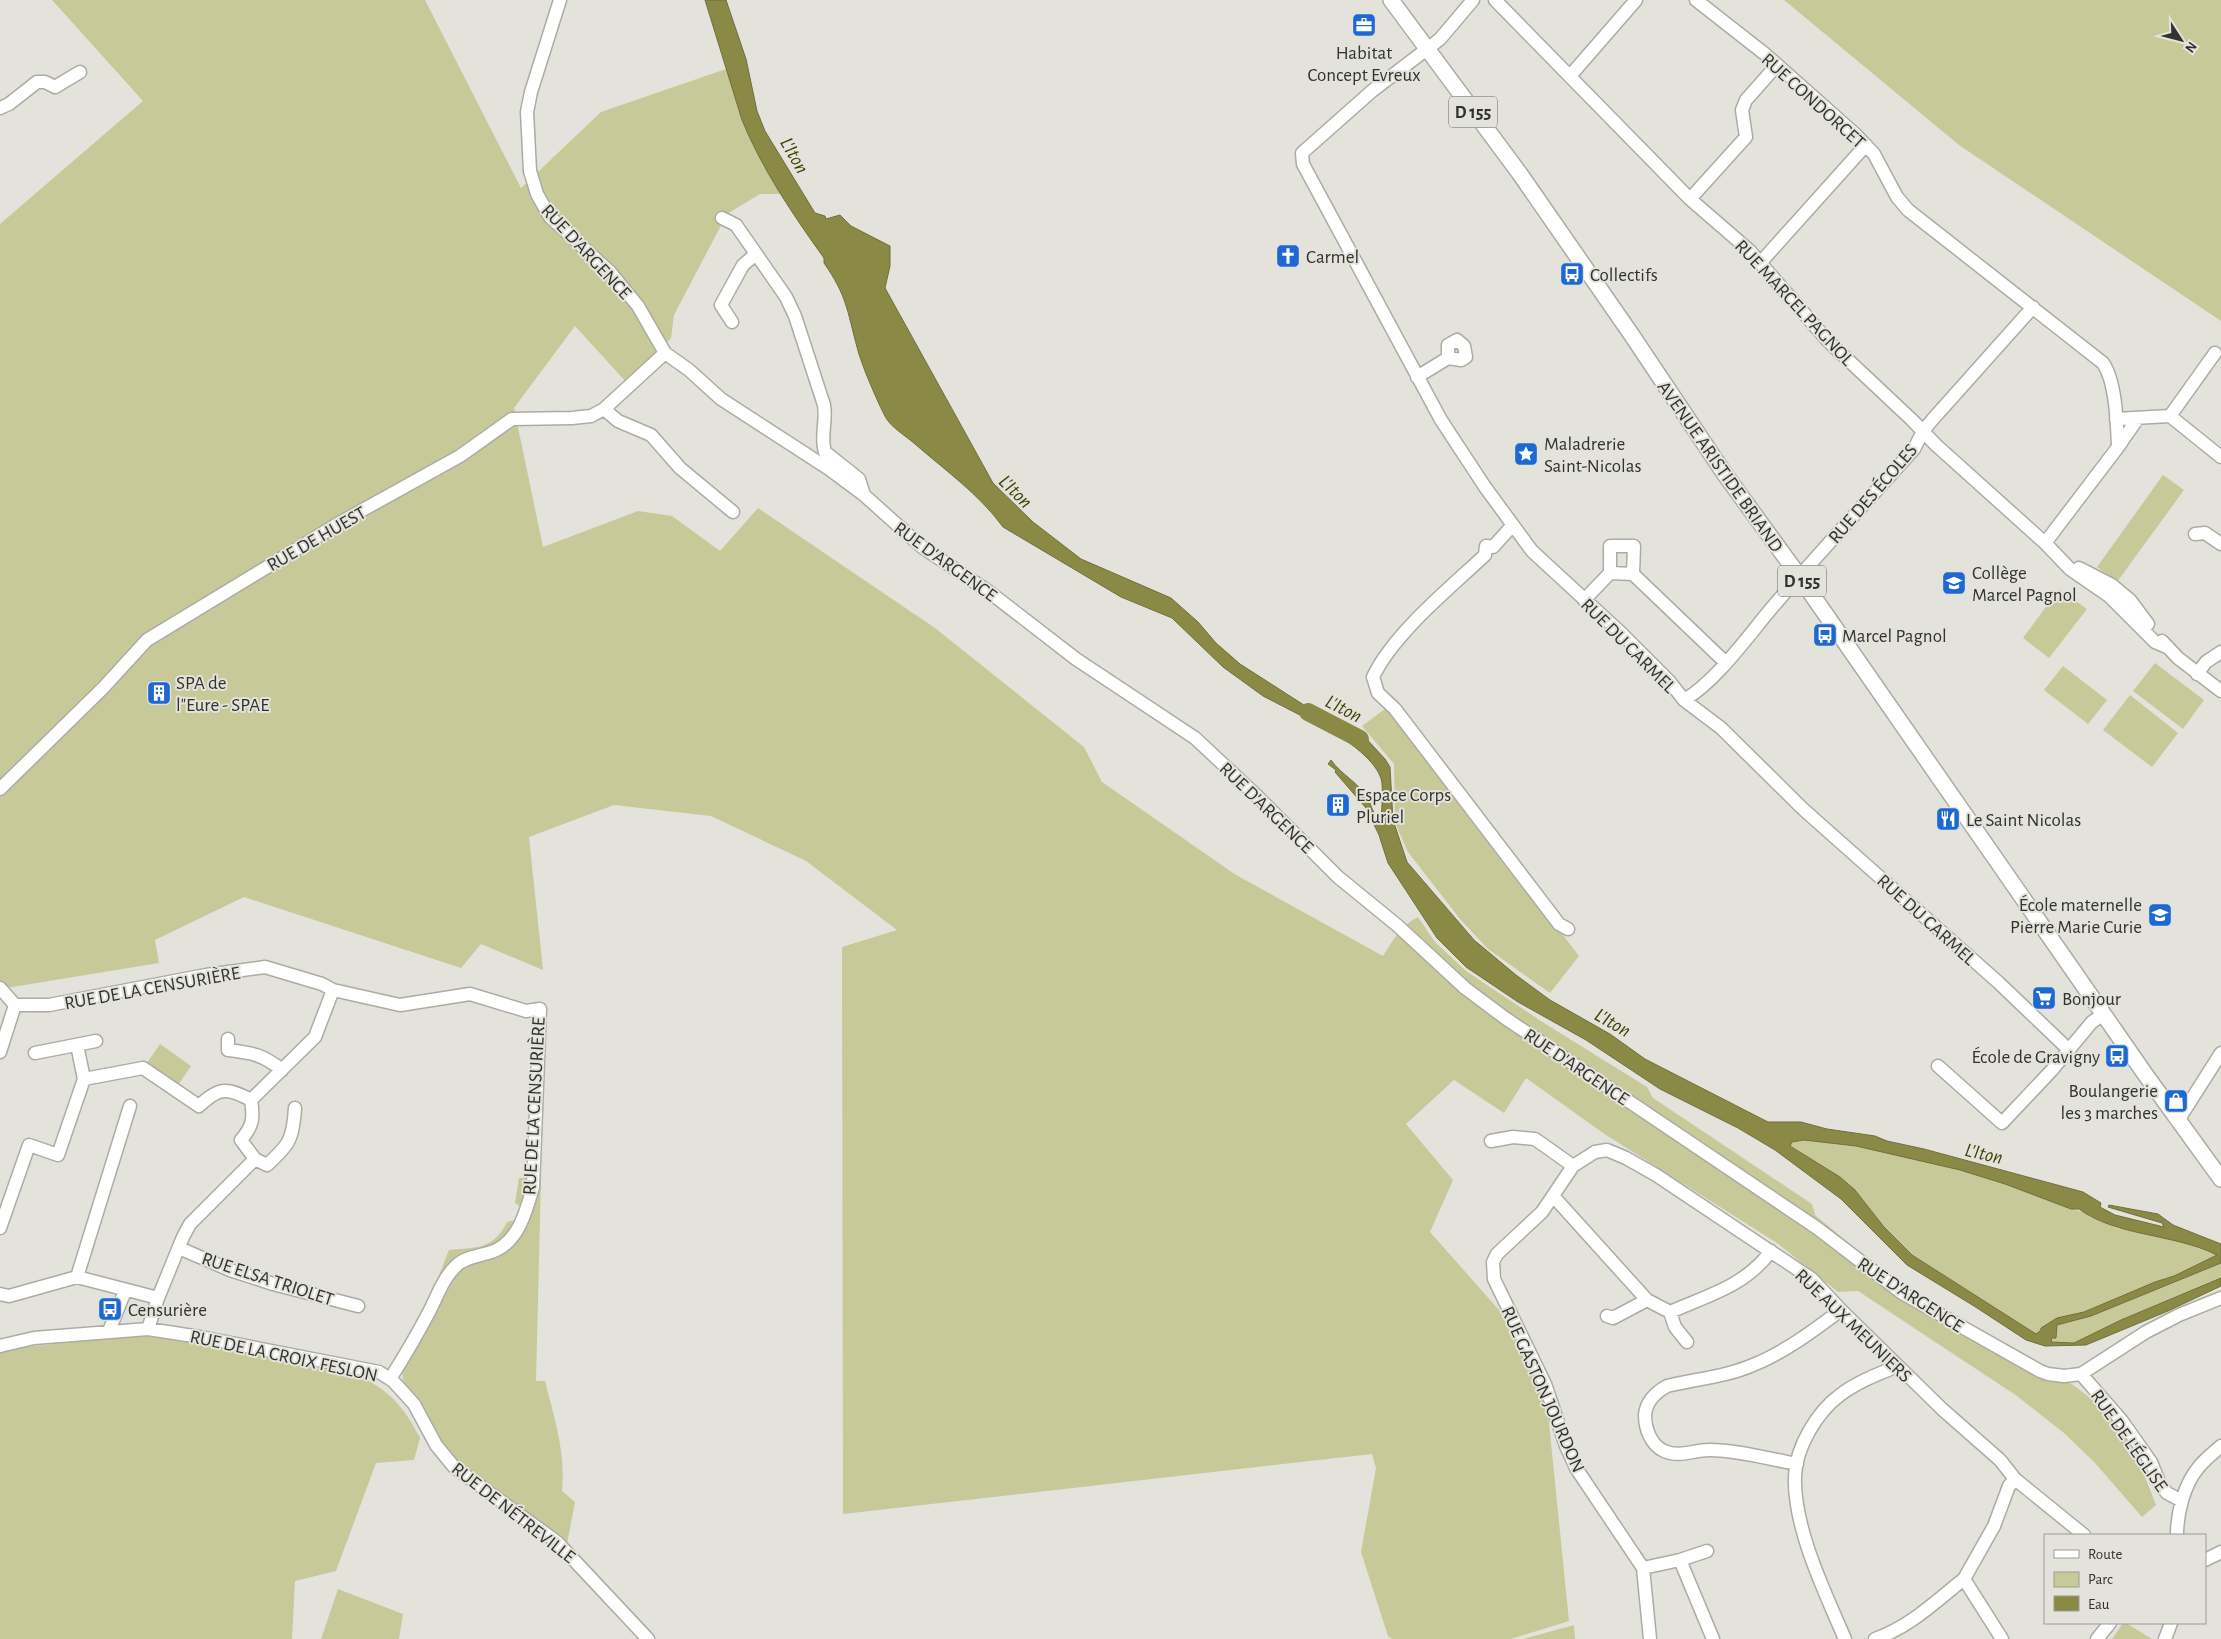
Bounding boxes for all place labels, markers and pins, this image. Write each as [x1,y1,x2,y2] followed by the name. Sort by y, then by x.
[1351,12,1377,38] office icon: Habitat Concept Evreux
[1308,44,1420,85] place label: Habitat Concept Evreux
[1275,243,1301,269] church icon: Carmel
[1306,248,1359,267] place label: Carmel
[1559,261,1585,287] bus stop icon: Collectifs
[1590,266,1658,285] place label: Collectifs
[1544,435,1642,476] place label: Maladrerie Saint-Nicolas
[1513,441,1539,467] place icon: Maladrerie Saint-Nicolas
[1972,564,2077,605] place label: Collège Marcel Pagnol
[1941,570,1967,596] school or university icon: Collège Marcel Pagnol
[1812,622,1838,648] bus stop icon: Marcel Pagnol
[1842,627,1947,646] place label: Marcel Pagnol
[176,674,269,715] place label: SPA de l"Eure - SPAE
[146,680,172,706] building icon: SPA de l"Eure - SPAE
[1356,786,1451,827] place label: Espace Corps Pluriel
[1325,792,1351,818] building icon: Espace Corps Pluriel
[1935,806,1961,832] restaurant icon: Le Saint Nicolas
[1966,811,2081,830] place label: Le Saint Nicolas
[2010,894,2142,937] place label: École maternelle Pierre Marie Curie
[2147,902,2173,928] school or university icon: École maternelle Pierre Marie Curie
[2031,985,2057,1011] supermarket icon: Bonjour
[2062,990,2121,1009] place label: Bonjour
[2104,1043,2130,1069] bus stop icon: École de Gravigny
[1971,1046,2100,1067] place label: École de Gravigny
[2061,1082,2158,1123] place label: Boulangerie les 3 marches
[2163,1088,2189,1114] shop icon: Boulangerie les 3 marches
[97,1296,123,1322] bus stop icon: Censurière
[128,1301,207,1320] place label: Censurière

